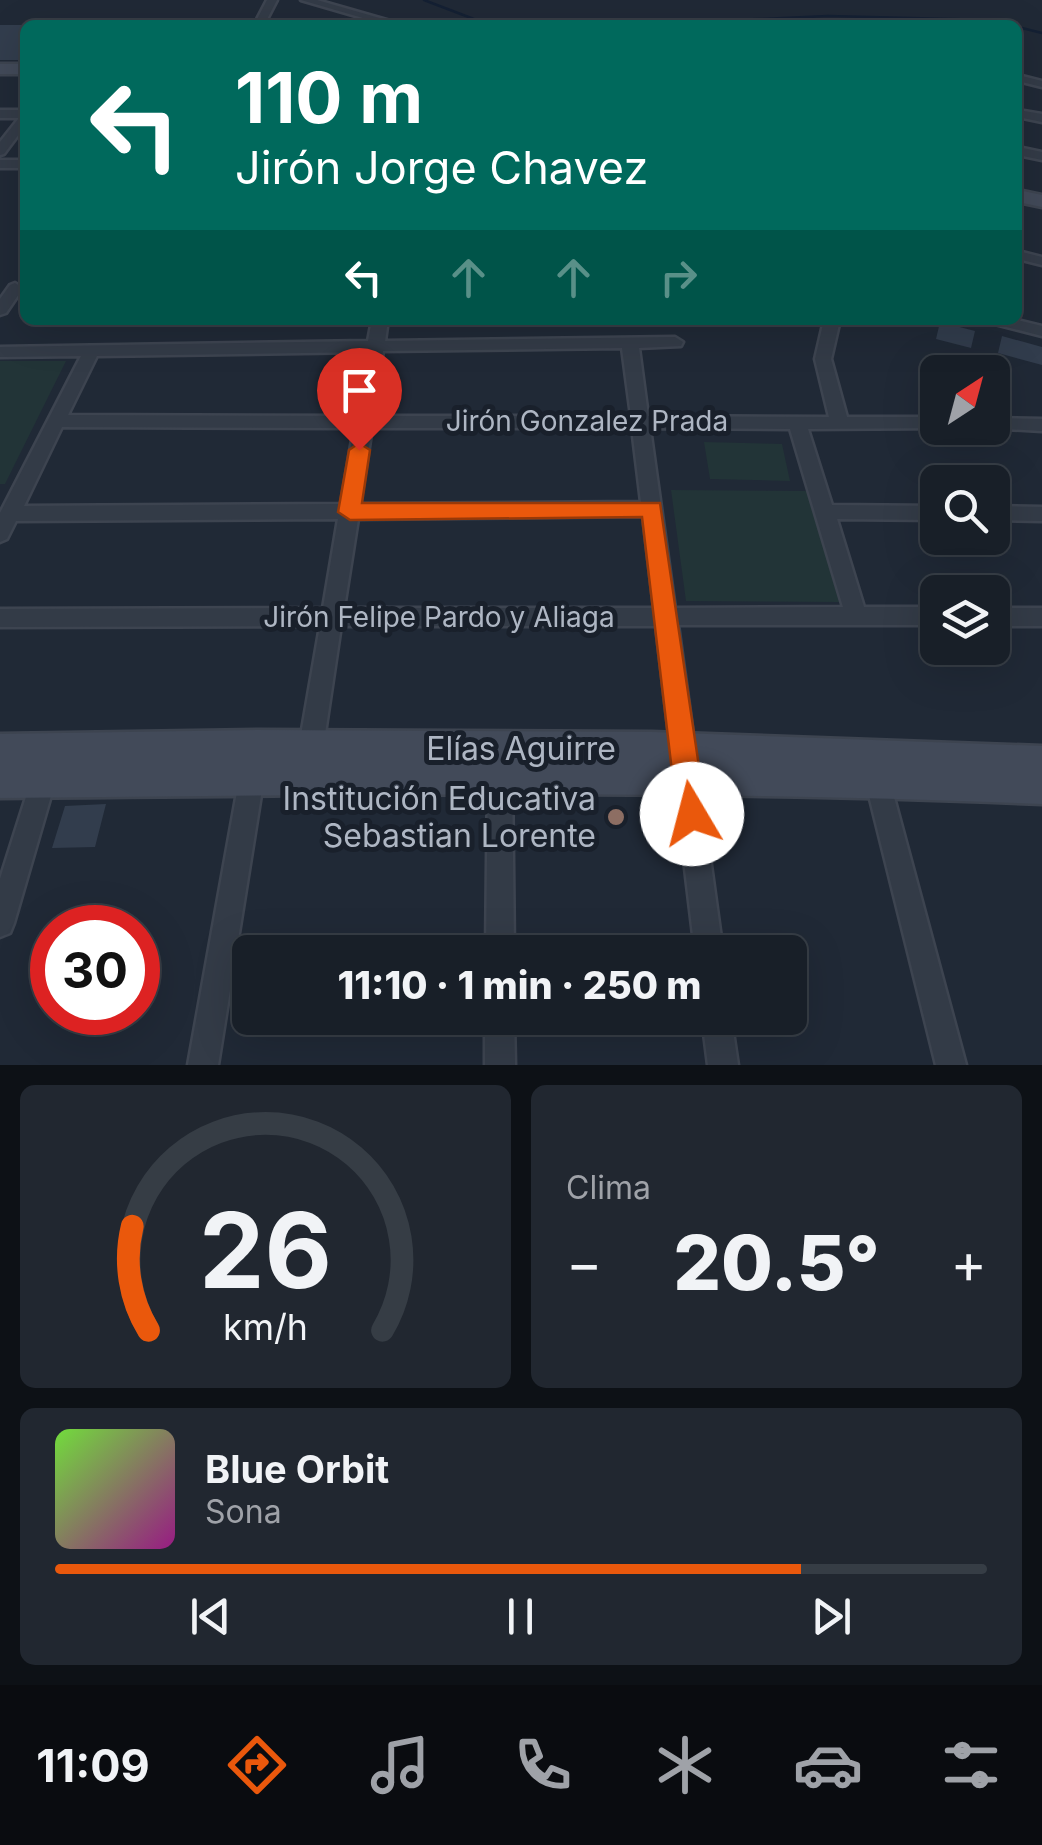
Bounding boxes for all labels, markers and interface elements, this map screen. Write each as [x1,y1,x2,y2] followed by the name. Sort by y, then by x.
[235,55,423,140] text: 110 m
[70,60,200,190] icon: left
[235,140,648,195] text: Jirón Jorge Chavez
[336,250,391,305] icon: left
[441,250,496,305] icon: ahead
[546,250,601,305] icon: ahead
[651,250,706,305] icon: right
[317,348,402,451] pin
[920,355,1010,445] north arrow
[920,355,1010,665] map controls
[332,363,387,418] icon: arrive
[446,404,728,438] street label: Jirón Gonzalez Prada
[920,465,1010,555] button: search
[920,575,1010,665] button: layers
[263,600,615,634] street label: Jirón Felipe Pardo y Aliaga
[426,729,616,768] street label: Elías Aguirre
[640,762,744,866] position arrow
[283,779,596,855] place label: Institución Educativa Sebastian Lorente
[605,806,627,828] marker: Institución Educativa Sebastian Lorente
[30,905,160,1035] speed limit sign: 30
[337,962,702,1008] text: 11:10 · 1 min · 250 m
[566,1168,651,1207] text: Clima
[199,1187,332,1313] text: 26
[673,1217,880,1308] text: 20.5°
[566,1230,602,1296] text: −
[951,1230,987,1296] text: +
[223,1305,308,1349] text: km/h
[205,1446,389,1492] text: Blue Orbit
[205,1492,282,1531] text: Sona
[183,1589,238,1644] icon: previous
[493,1589,548,1644] icon: pause
[804,1589,859,1644] icon: next
[222,1730,292,1800] icon: directions
[365,1730,435,1800] icon: music
[508,1730,578,1800] icon: phone
[650,1730,720,1800] icon: climate
[793,1730,863,1800] icon: car
[936,1730,1006,1800] icon: filters
[36,1738,150,1793] text: 11:09

